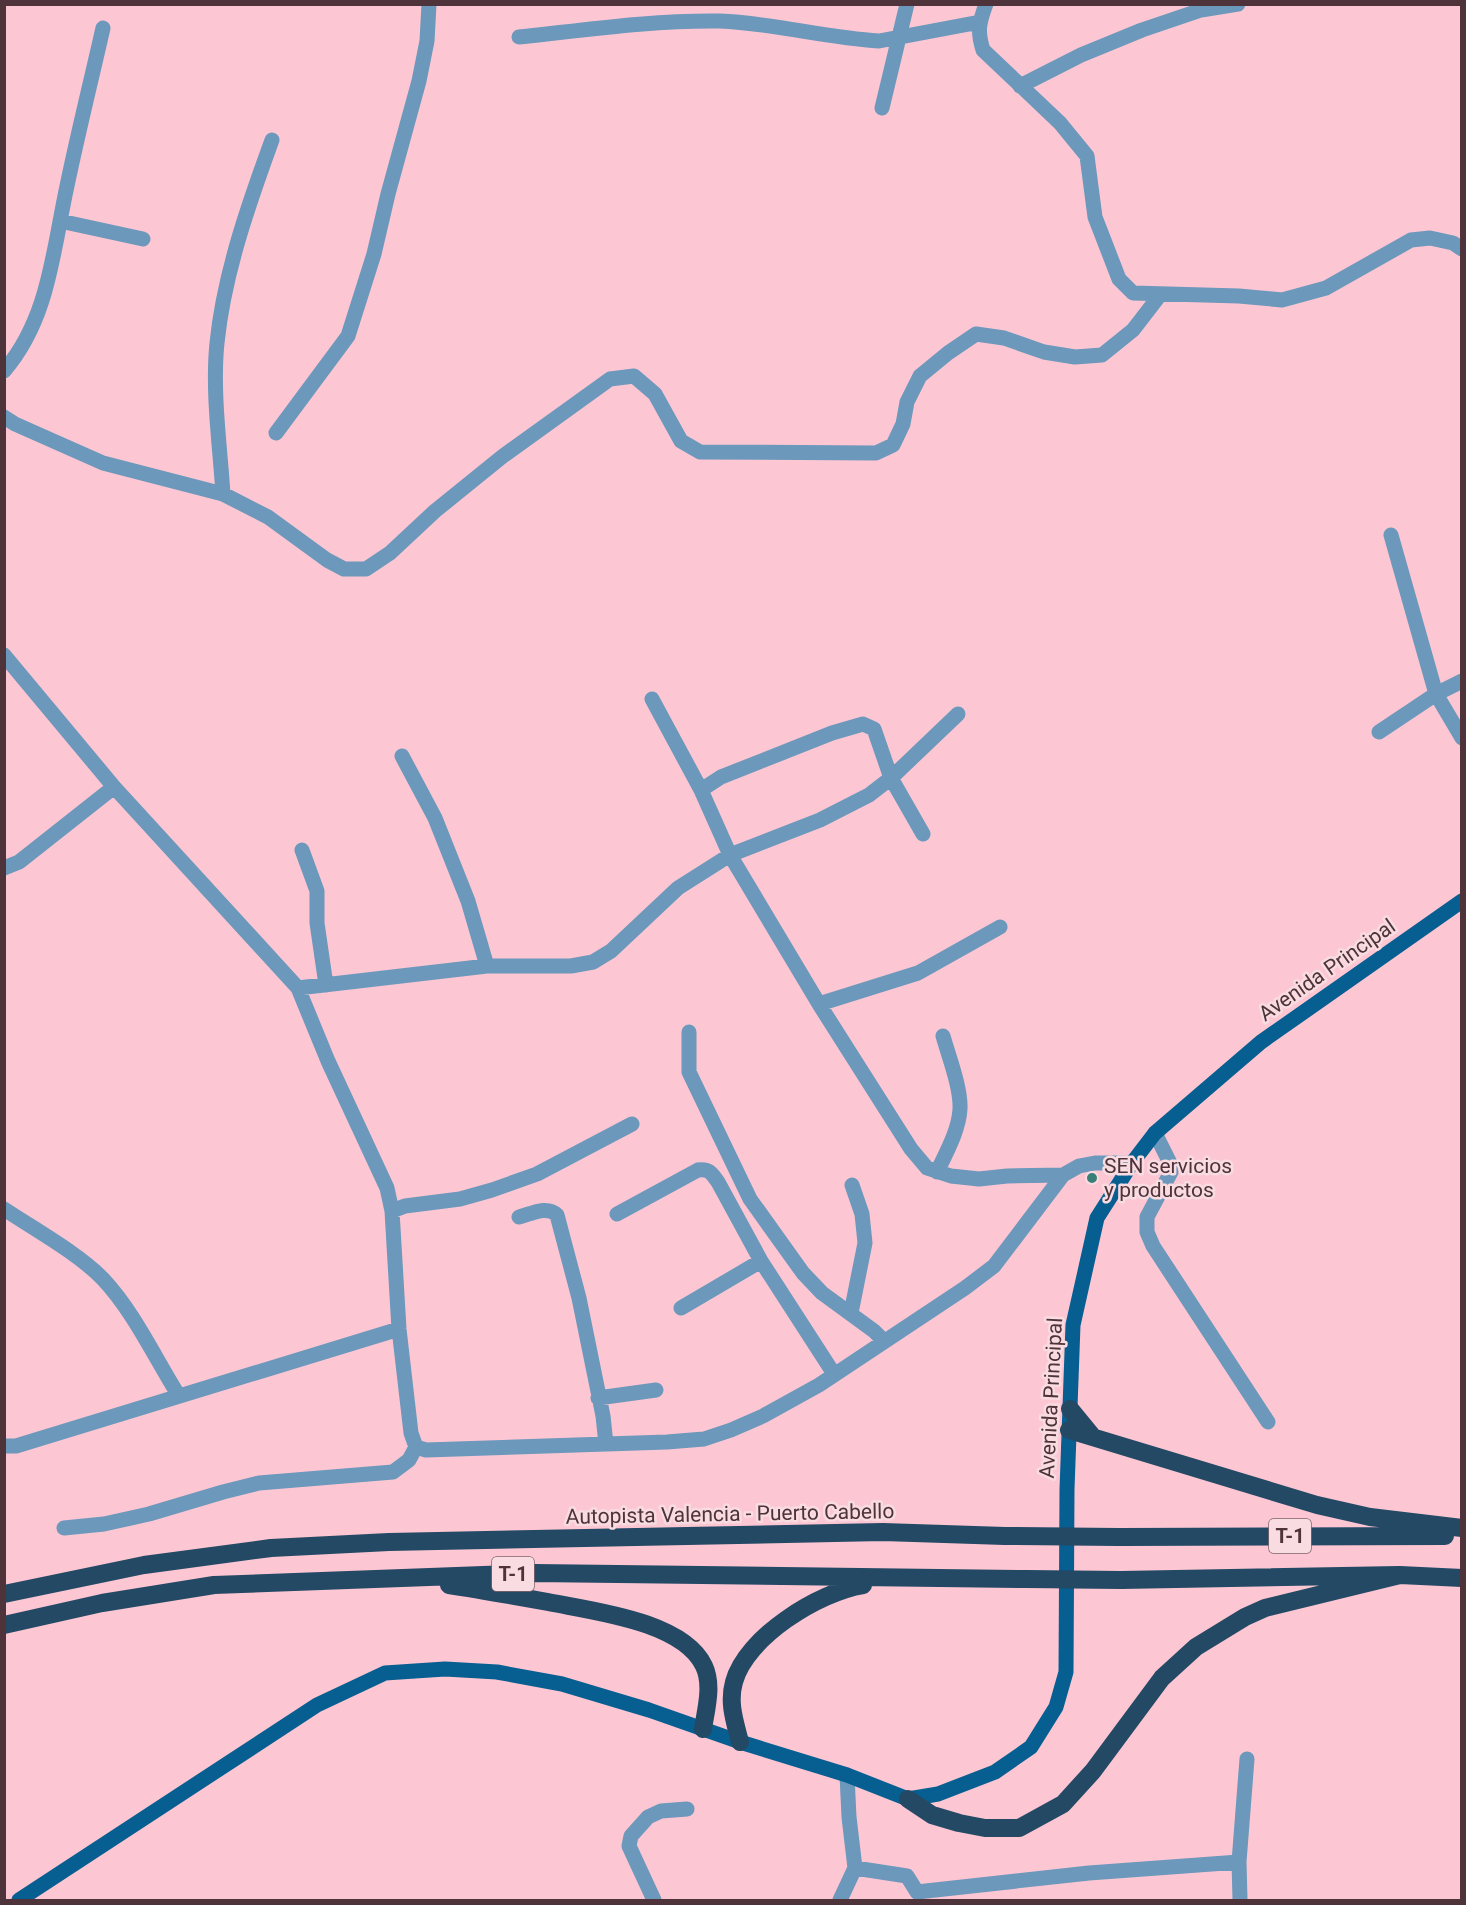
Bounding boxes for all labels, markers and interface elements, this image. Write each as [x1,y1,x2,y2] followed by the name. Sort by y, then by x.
[1254,914,1400,1026] street label: Avenida Principal
[1104,1154,1232,1202] place label: SEN servicios y productos
[1085,1171,1099,1185] marker: SEN servicios y productos
[1035,1317,1067,1479] street label: Avenida Principal
[566,1499,894,1529] street label: Autopista Valencia - Puerto Cabello
[1269,1519,1311,1553] road number: T-1
[492,1557,534,1591] road number: T-1

